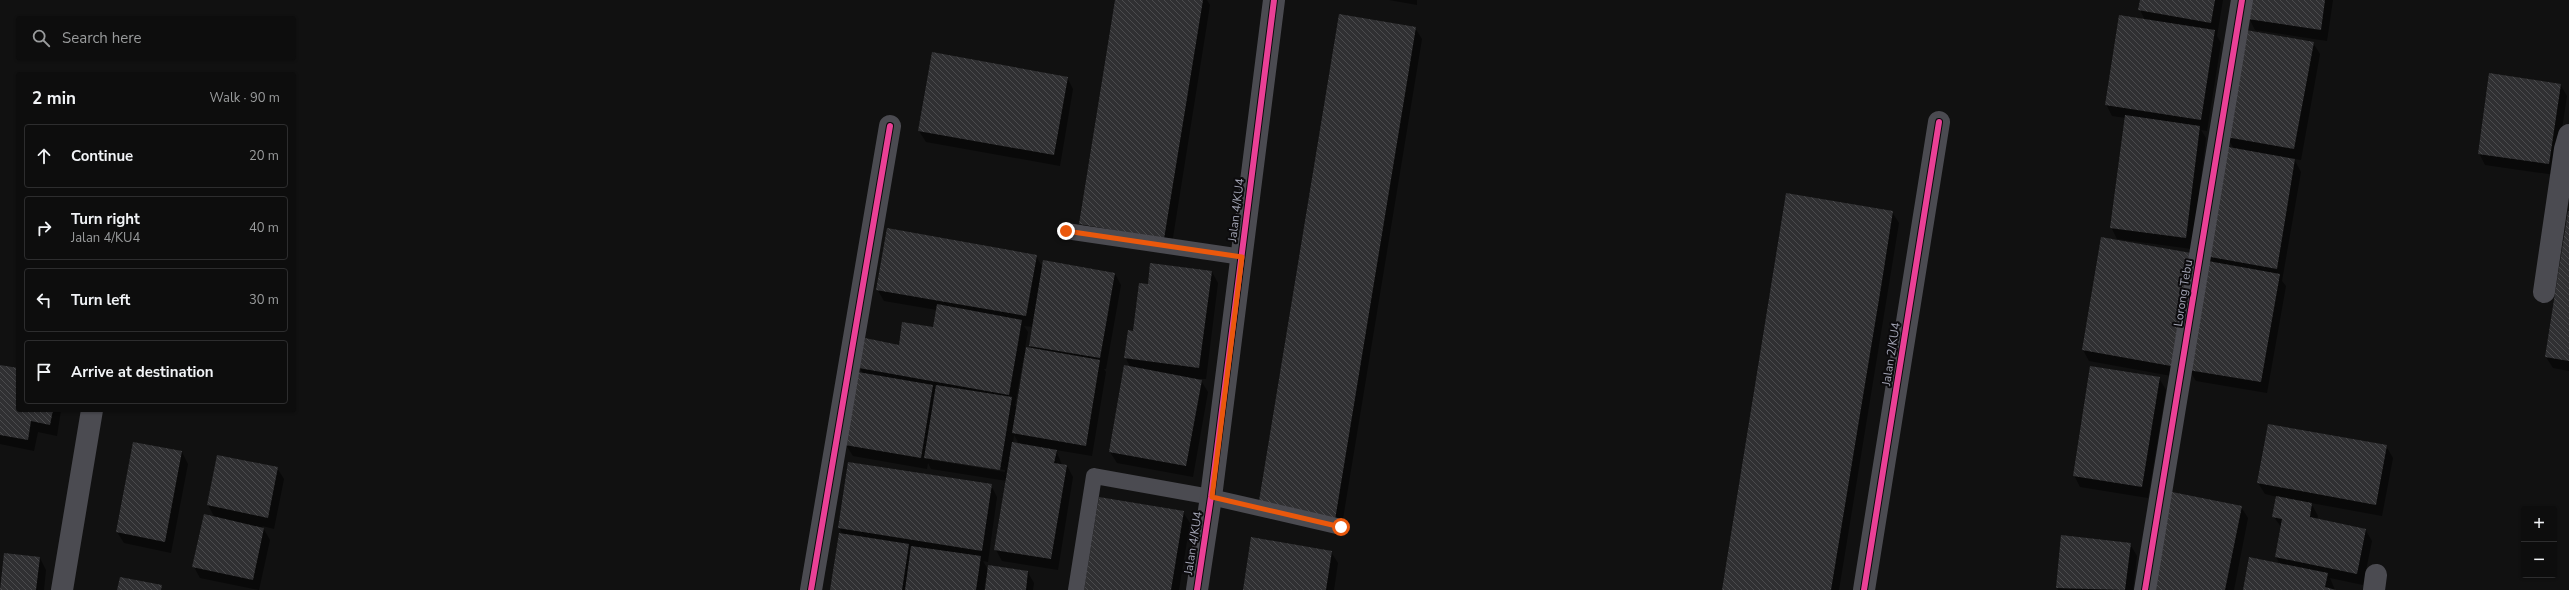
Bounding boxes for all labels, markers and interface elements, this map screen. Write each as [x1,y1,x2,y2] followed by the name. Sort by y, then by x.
[16,16,296,60] search box
[30,27,52,49] icon: search
[62,28,142,48] text: Search here
[32,87,76,110] text: 2 min
[209,89,280,107] text: Walk · 90 m
[33,145,55,167] icon: ahead
[71,146,133,166] text: Continue
[249,147,279,165] text: 20 m
[1224,177,1248,244] street label: Jalan 4/KU4
[71,209,140,229] text: Turn right
[33,217,55,239] icon: right
[249,219,279,237] text: 40 m
[1057,222,1075,240] route end
[71,229,140,247] text: Jalan 4/KU4
[2170,258,2196,328] street label: Lorong Tebu
[33,289,55,311] icon: left
[71,290,130,310] text: Turn left
[249,291,279,309] text: 30 m
[1878,321,1904,388] street label: Jalan 2/KU4
[33,361,55,383] icon: arrive
[71,362,214,382] text: Arrive at destination
[2521,506,2557,578] map controls
[2521,506,2557,542] button: +
[1180,510,1206,577] street label: Jalan 4/KU4
[1332,518,1350,536] route start
[2521,542,2557,578] button: −

